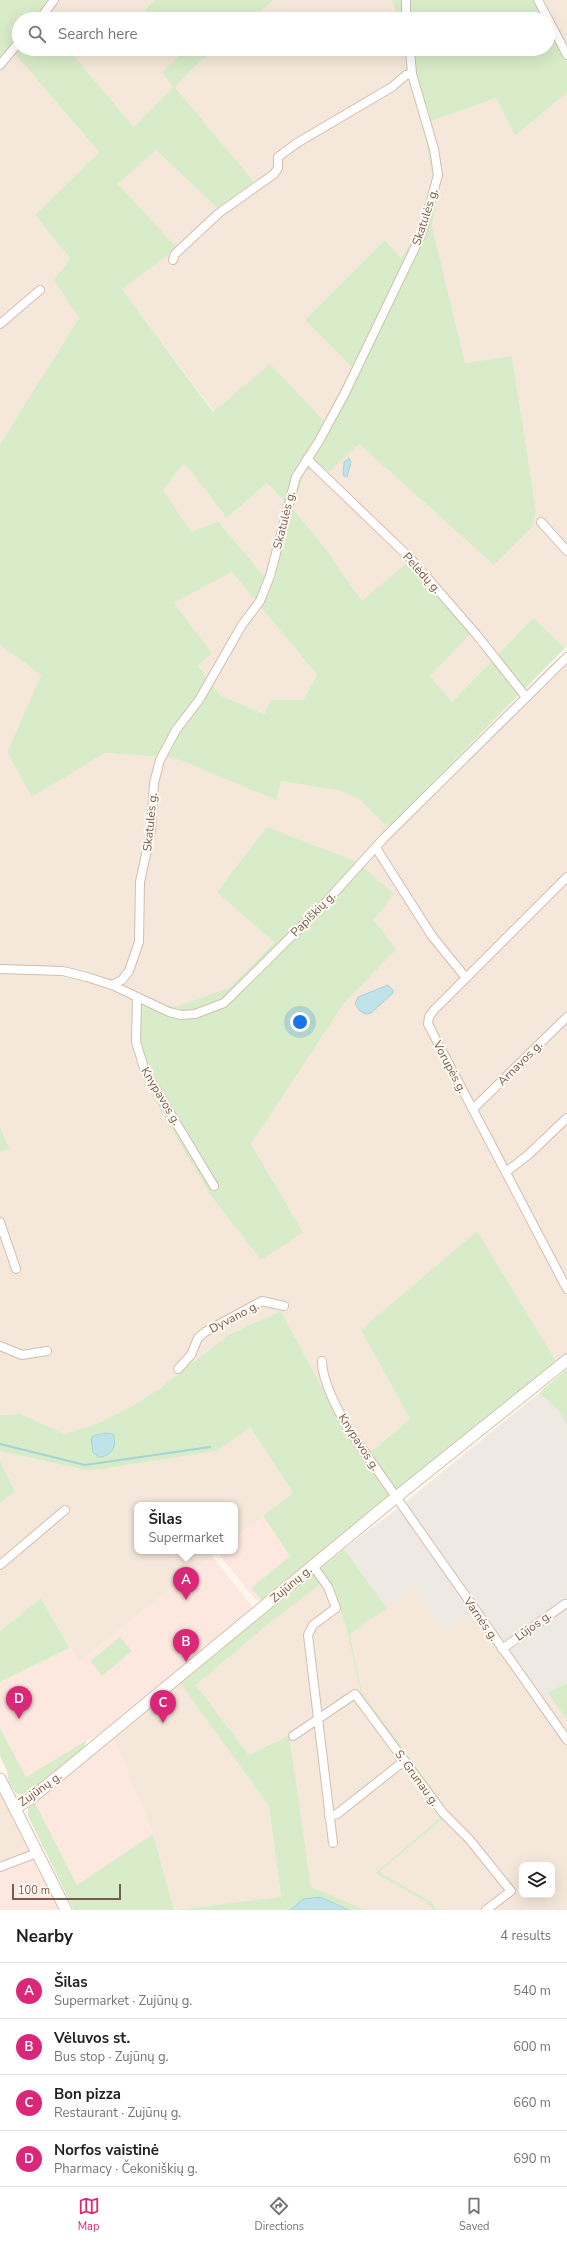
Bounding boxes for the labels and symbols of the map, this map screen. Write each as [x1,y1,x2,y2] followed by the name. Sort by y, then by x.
[408,186,442,248] street label: Skatulės g.
[269,489,299,551] street label: Skatulės g.
[399,549,445,597] street label: Pelėdų g.
[139,792,161,852] street label: Skatulės g.
[287,888,339,940] street label: Papiškių g.
[290,1012,310,1032] your location
[429,1037,471,1096] street label: Vorupės g.
[494,1037,546,1089] street label: Arnavos g.
[137,1064,185,1128] street label: Knypavos g.
[206,1297,262,1337] street label: Dyvano g.
[335,1410,383,1474] street label: Knypavos g.
[267,1562,315,1606] street label: Zujūnų g.
[173,1567,199,1600] pin: A
[460,1593,502,1644] street label: Varnės g.
[512,1607,554,1645] street label: Lūjos g.
[173,1629,199,1662] pin: B
[6,1686,32,1719] pin: D
[150,1690,176,1723] pin: C
[391,1747,443,1809] street label: S. Grunau g.
[15,1768,65,1810] street label: Zujūnų g.
[12,1882,121,1901] scale bar

